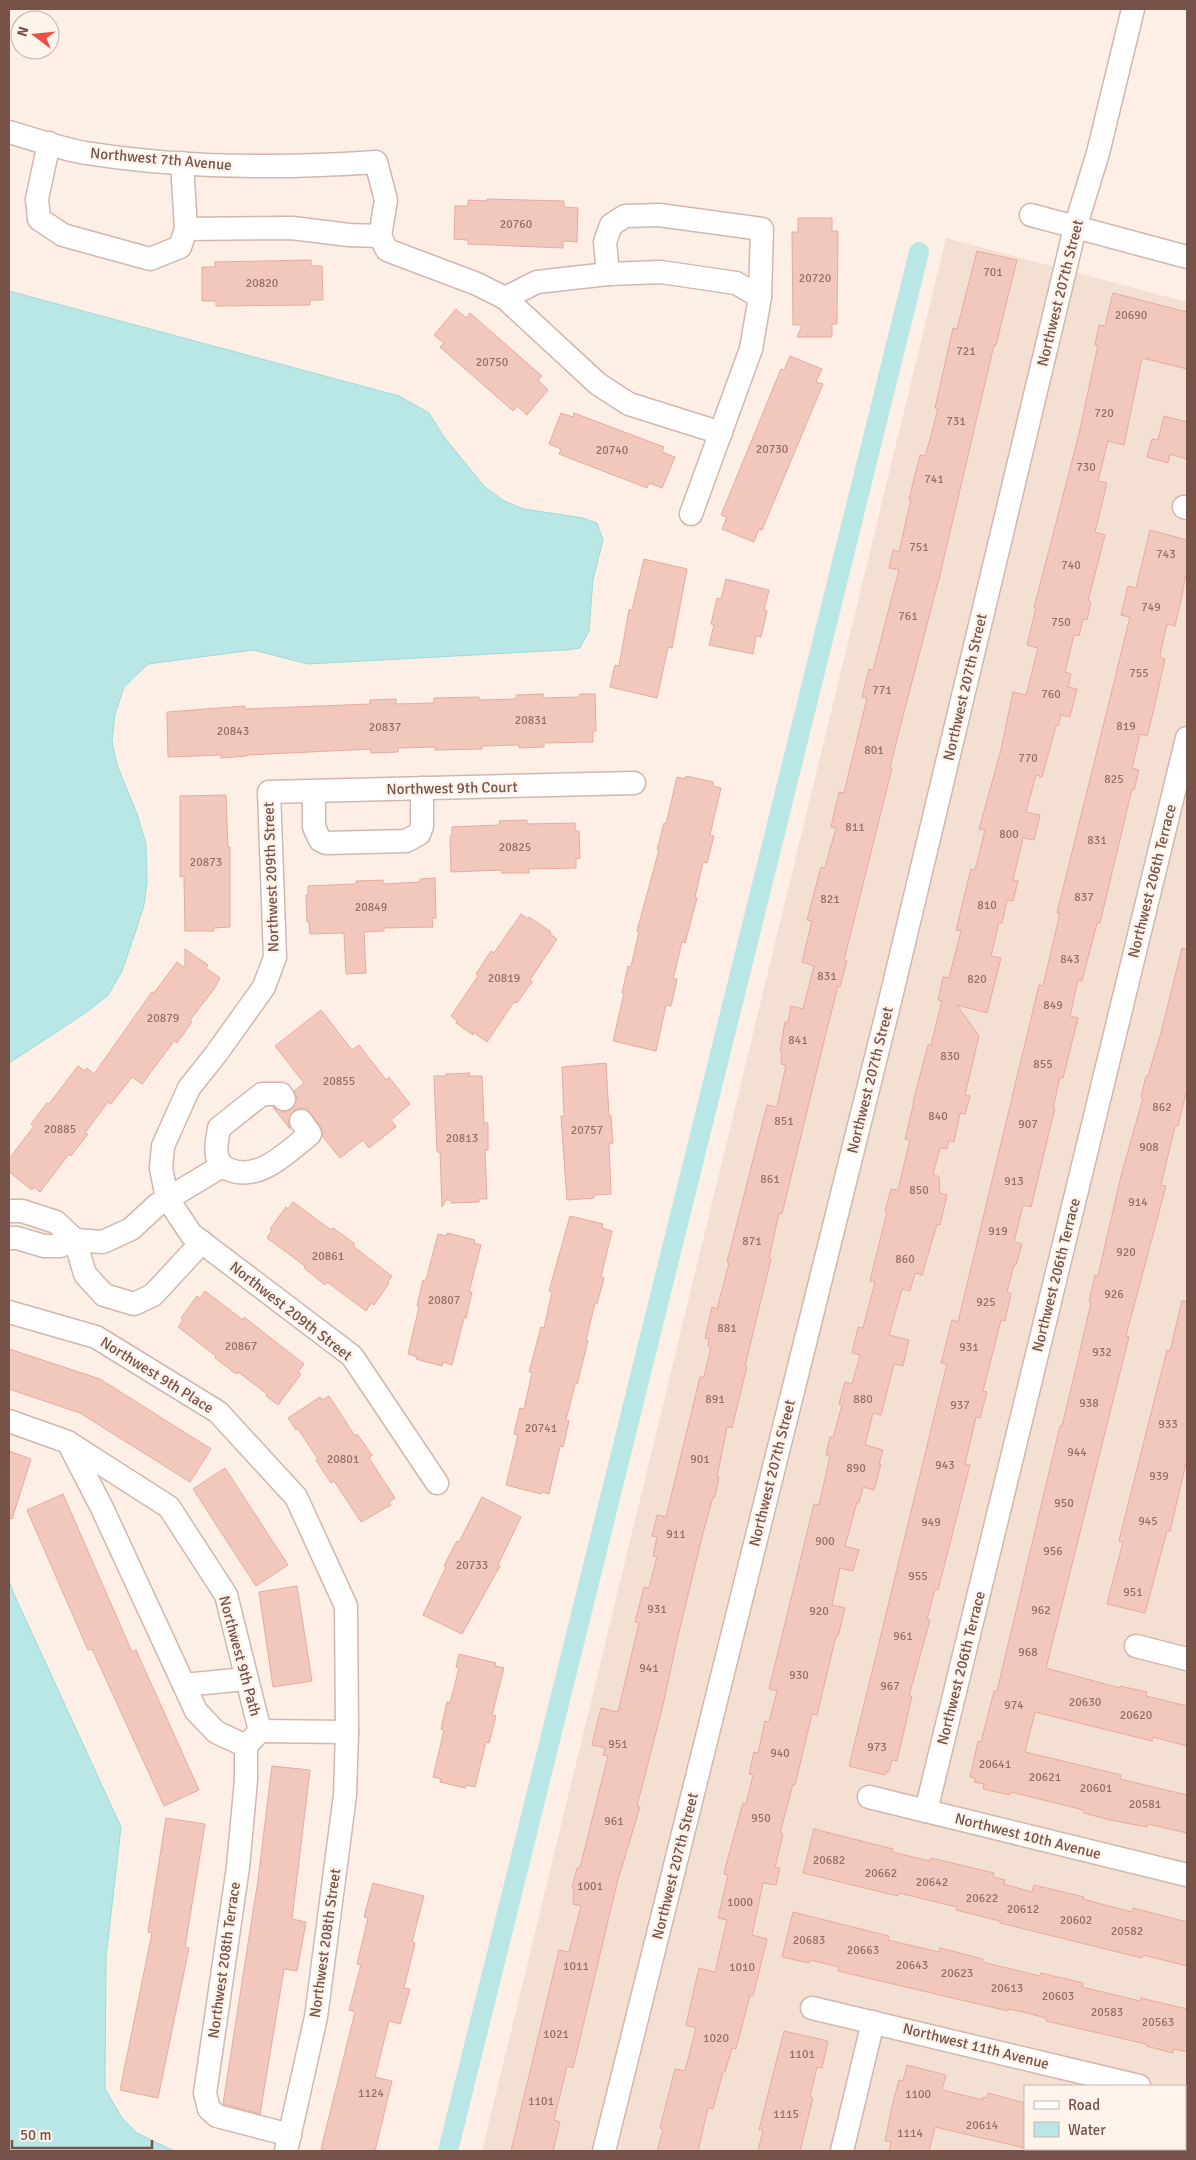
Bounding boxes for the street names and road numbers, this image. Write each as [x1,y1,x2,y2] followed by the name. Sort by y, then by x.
[89,144,233,174] street label: Northwest 7th Avenue
[1033,218,1087,368] street label: Northwest 207th Street
[939,612,991,762] street label: Northwest 207th Street
[386,778,518,798] street label: Northwest 9th Court
[259,802,283,952] street label: Northwest 209th Street
[1124,802,1180,960] street label: Northwest 206th Terrace
[843,1005,897,1155] street label: Northwest 207th Street
[1028,1196,1084,1354] street label: Northwest 206th Terrace
[226,1258,356,1364] street label: Northwest 209th Street
[97,1333,217,1417] street label: Northwest 9th Place
[745,1398,799,1548] street label: Northwest 207th Street
[933,1589,989,1747] street label: Northwest 206th Terrace
[215,1594,265,1718] street label: Northwest 9th Path
[648,1791,702,1941] street label: Northwest 207th Street
[953,1809,1103,1863] street label: Northwest 10th Avenue
[306,1867,344,2019] street label: Northwest 208th Street
[204,1881,244,2039] street label: Northwest 208th Terrace
[901,2019,1051,2073] street label: Northwest 11th Avenue

